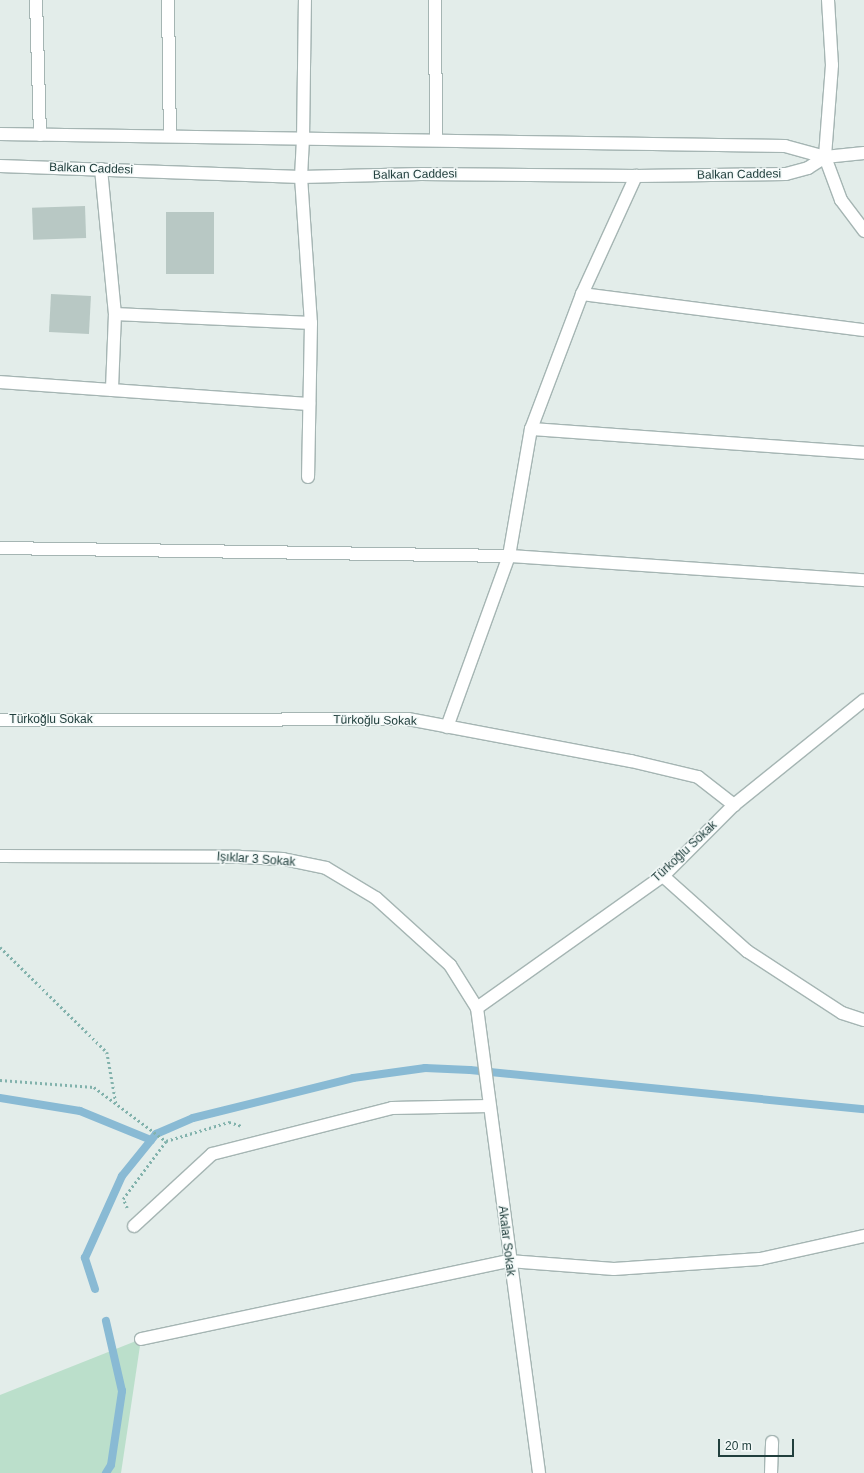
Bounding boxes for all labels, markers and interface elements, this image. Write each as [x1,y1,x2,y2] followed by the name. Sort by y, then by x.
[49,160,133,178] street label: Balkan Caddesi
[373,167,457,183] street label: Balkan Caddesi
[697,167,781,183] street label: Balkan Caddesi
[9,713,93,727] street label: Türkoğlu Sokak
[333,713,417,729] street label: Türkoğlu Sokak
[650,818,720,886] street label: Türkoğlu Sokak
[216,850,296,870] street label: Işıklar 3 Sokak
[495,1205,517,1277] street label: Akalar Sokak
[720,1431,796,1457] scale bar
[725,1439,752,1453] text: 20 m

